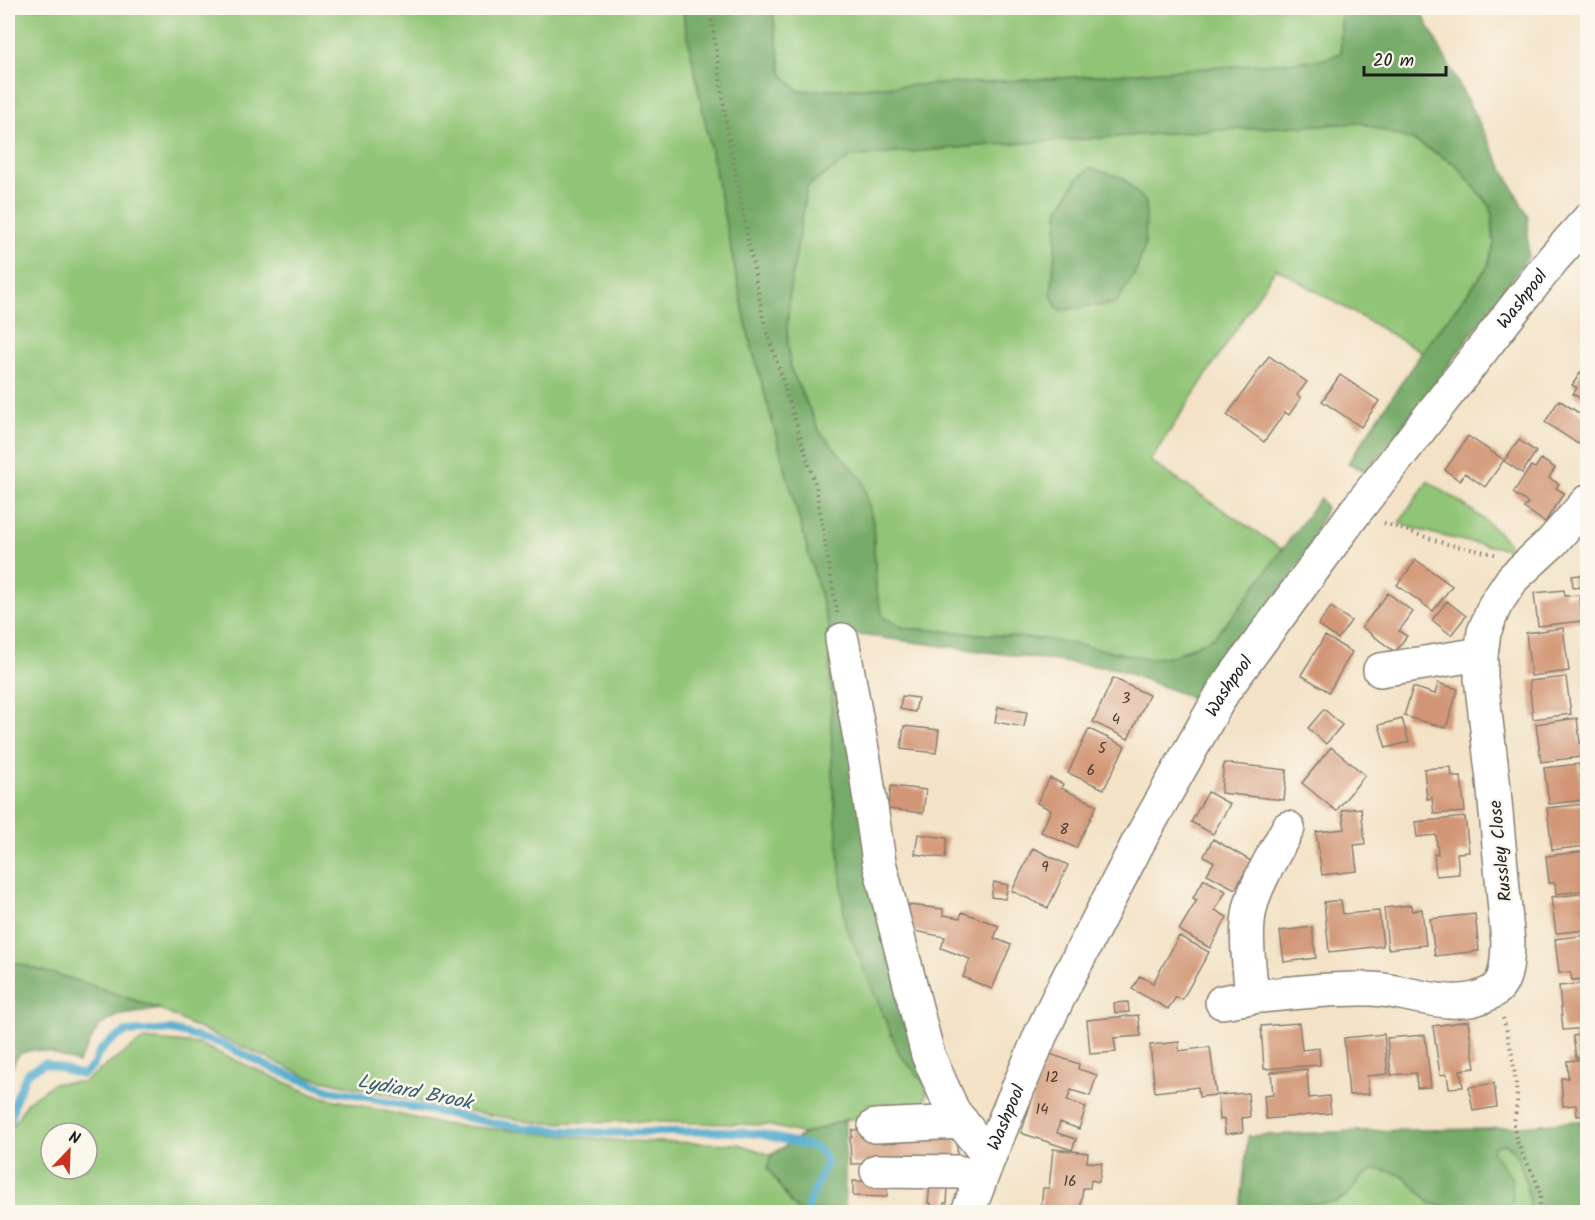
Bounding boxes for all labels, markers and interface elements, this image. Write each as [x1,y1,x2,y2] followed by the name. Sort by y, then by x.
[1364,39,1446,77] scale bar
[1373,47,1414,76] text: 20 m
[1490,263,1556,336] street label: Washpool
[1199,649,1261,723] street label: Washpool
[1122,687,1131,711] house number: 3
[1112,708,1120,732] house number: 4
[1098,737,1107,761] house number: 5
[1087,759,1095,783] house number: 6
[1482,799,1521,903] street label: Russley Close
[1059,818,1069,842] house number: 8
[1041,856,1049,880] house number: 9
[355,1066,477,1120] water label: Lydiard Brook
[1045,1066,1059,1090] house number: 12
[980,1080,1034,1155] street label: Washpool
[1036,1098,1048,1122] house number: 14
[39,1121,99,1181] north arrow
[65,1125,84,1152] text: N
[1063,1170,1077,1194] house number: 16

